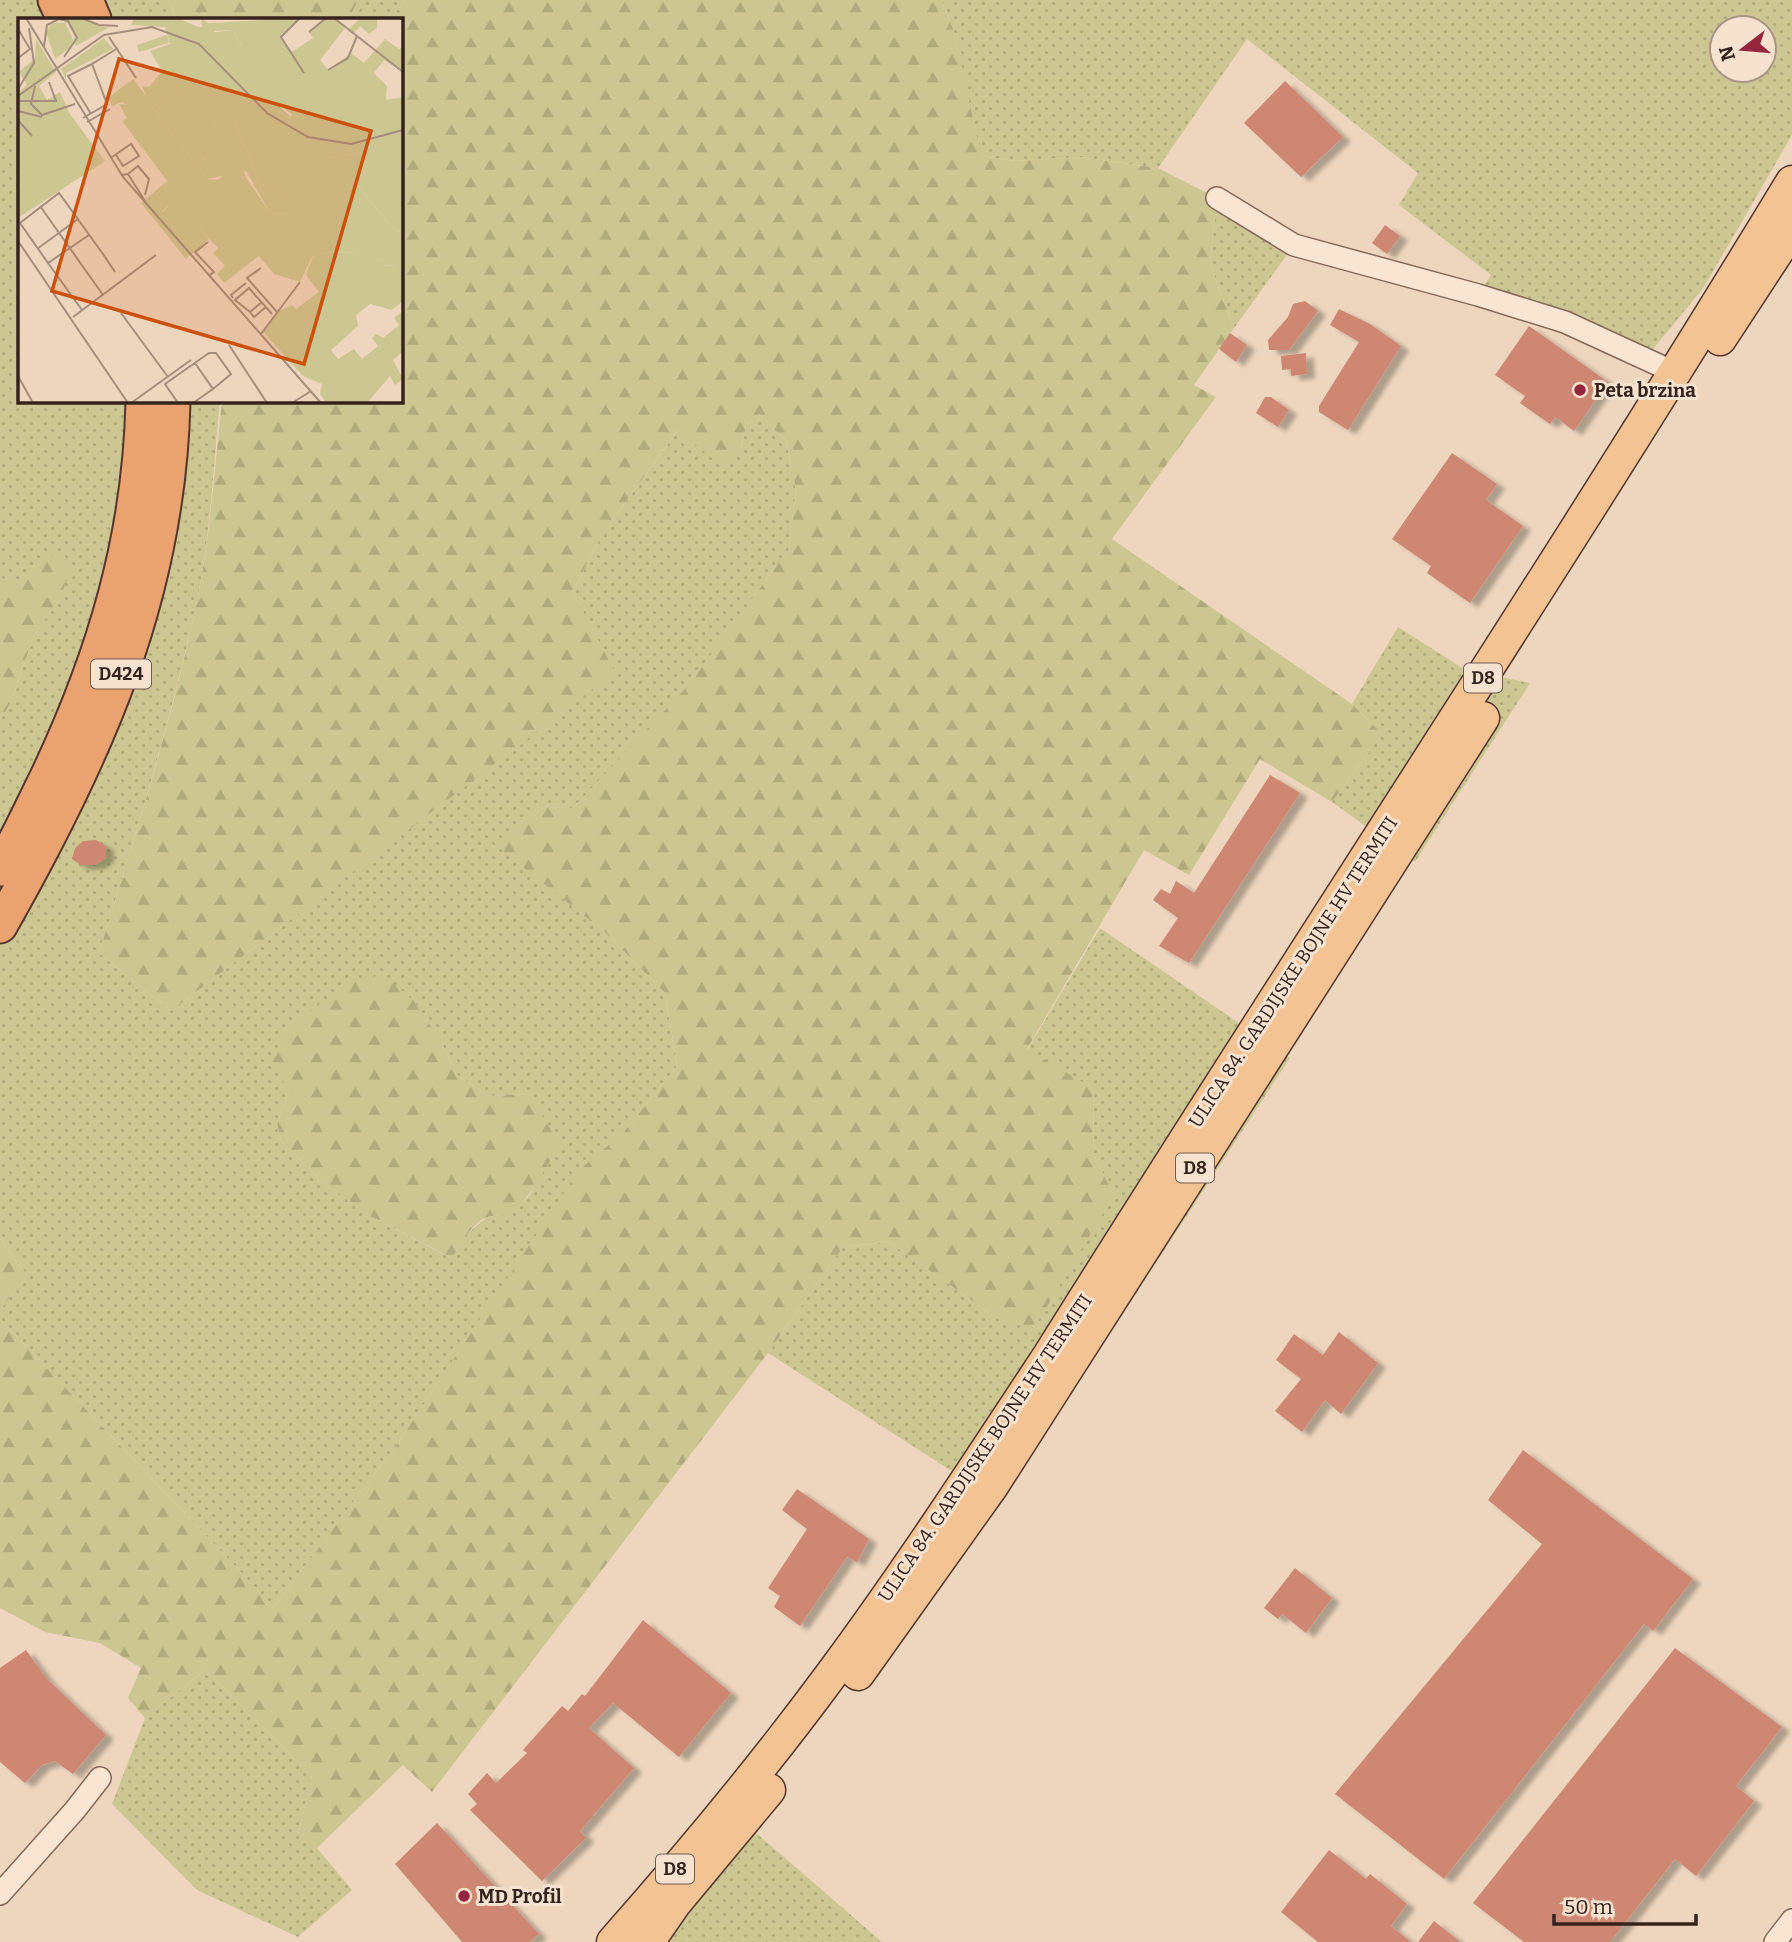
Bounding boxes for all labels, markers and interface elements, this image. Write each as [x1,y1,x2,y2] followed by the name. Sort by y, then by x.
[1708,14,1778,84] north arrow
[18,18,402,402] inset map
[1714,43,1740,64] text: N
[1594,379,1696,402] place label: Peta brzina
[1572,382,1588,398] marker: Peta brzina
[91,660,151,688] road number: D424
[1464,664,1502,692] road number: D8
[1184,812,1402,1132] street label: ULICA 84. GARDIJSKE BOJNE HV TERMITI
[1176,1154,1214,1182] road number: D8
[873,1290,1097,1606] street label: ULICA 84. GARDIJSKE BOJNE HV TERMITI
[656,1854,694,1884] road number: D8
[1554,1882,1696,1926] scale bar
[478,1885,562,1908] place label: MD Profil
[456,1888,472,1904] marker: MD Profil
[1564,1894,1613,1920] text: 50 m

